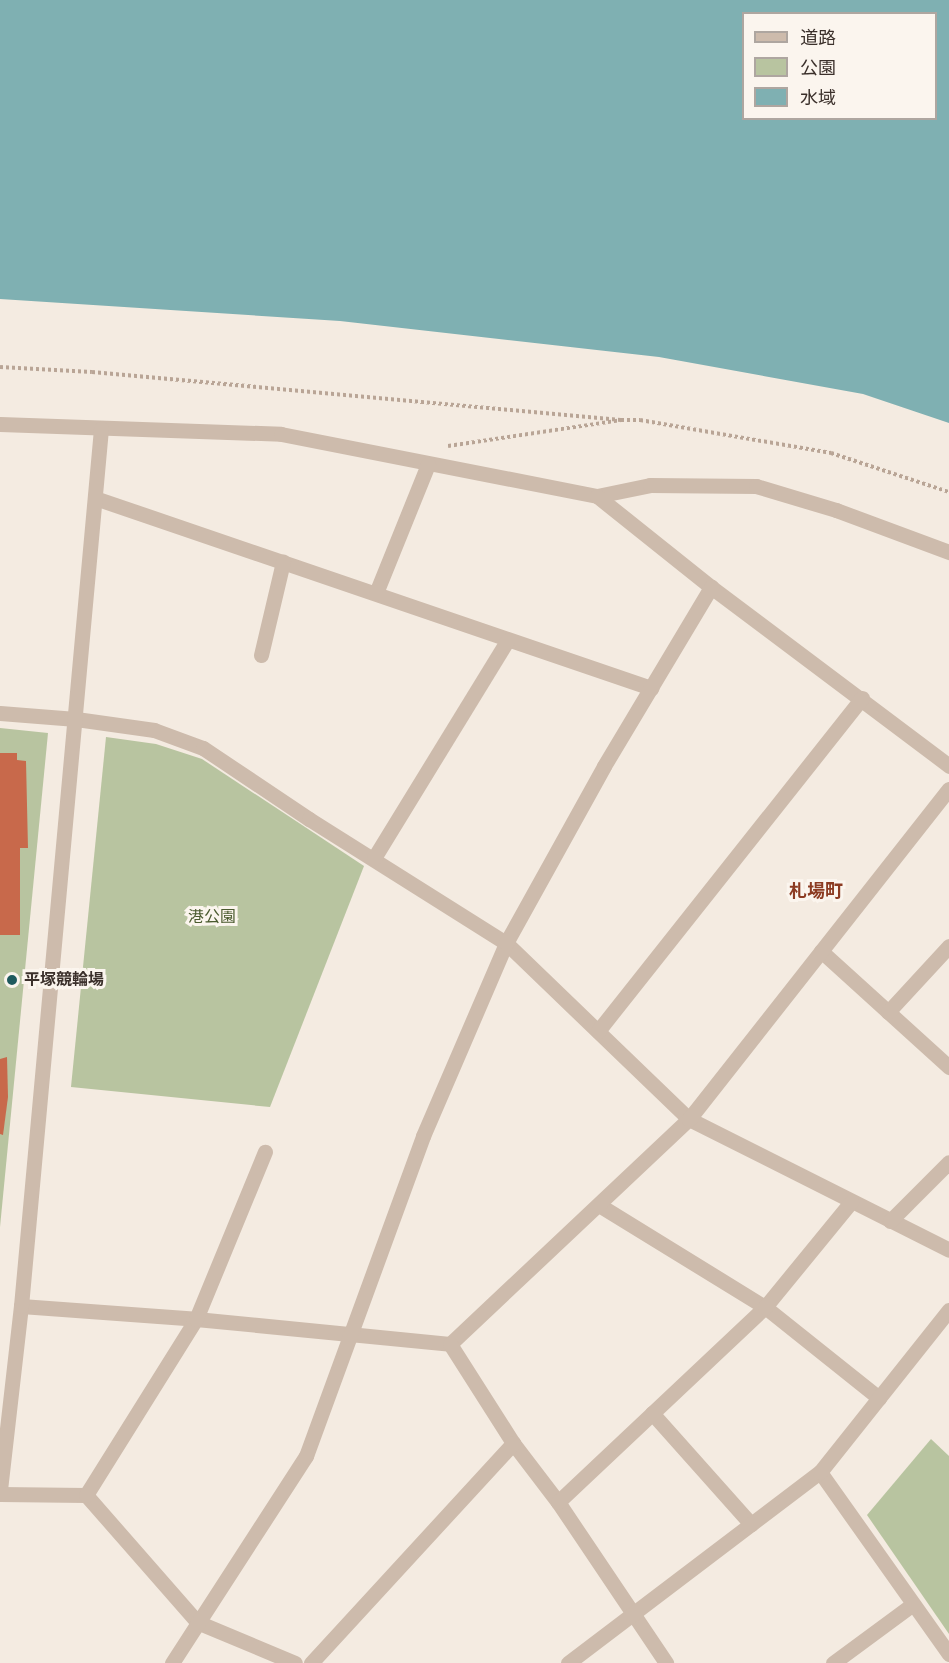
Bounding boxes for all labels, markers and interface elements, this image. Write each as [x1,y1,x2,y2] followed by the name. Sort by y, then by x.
[742,12,937,120] legend
[800,26,836,51] text: 道路
[800,56,836,81] text: 公園
[800,86,836,111] text: 水域
[789,881,843,903] district label: 札場町
[188,907,236,927] park label: 港公園
[24,970,104,990] place label: 平塚競輪場
[5,973,19,987] marker: 平塚競輪場

